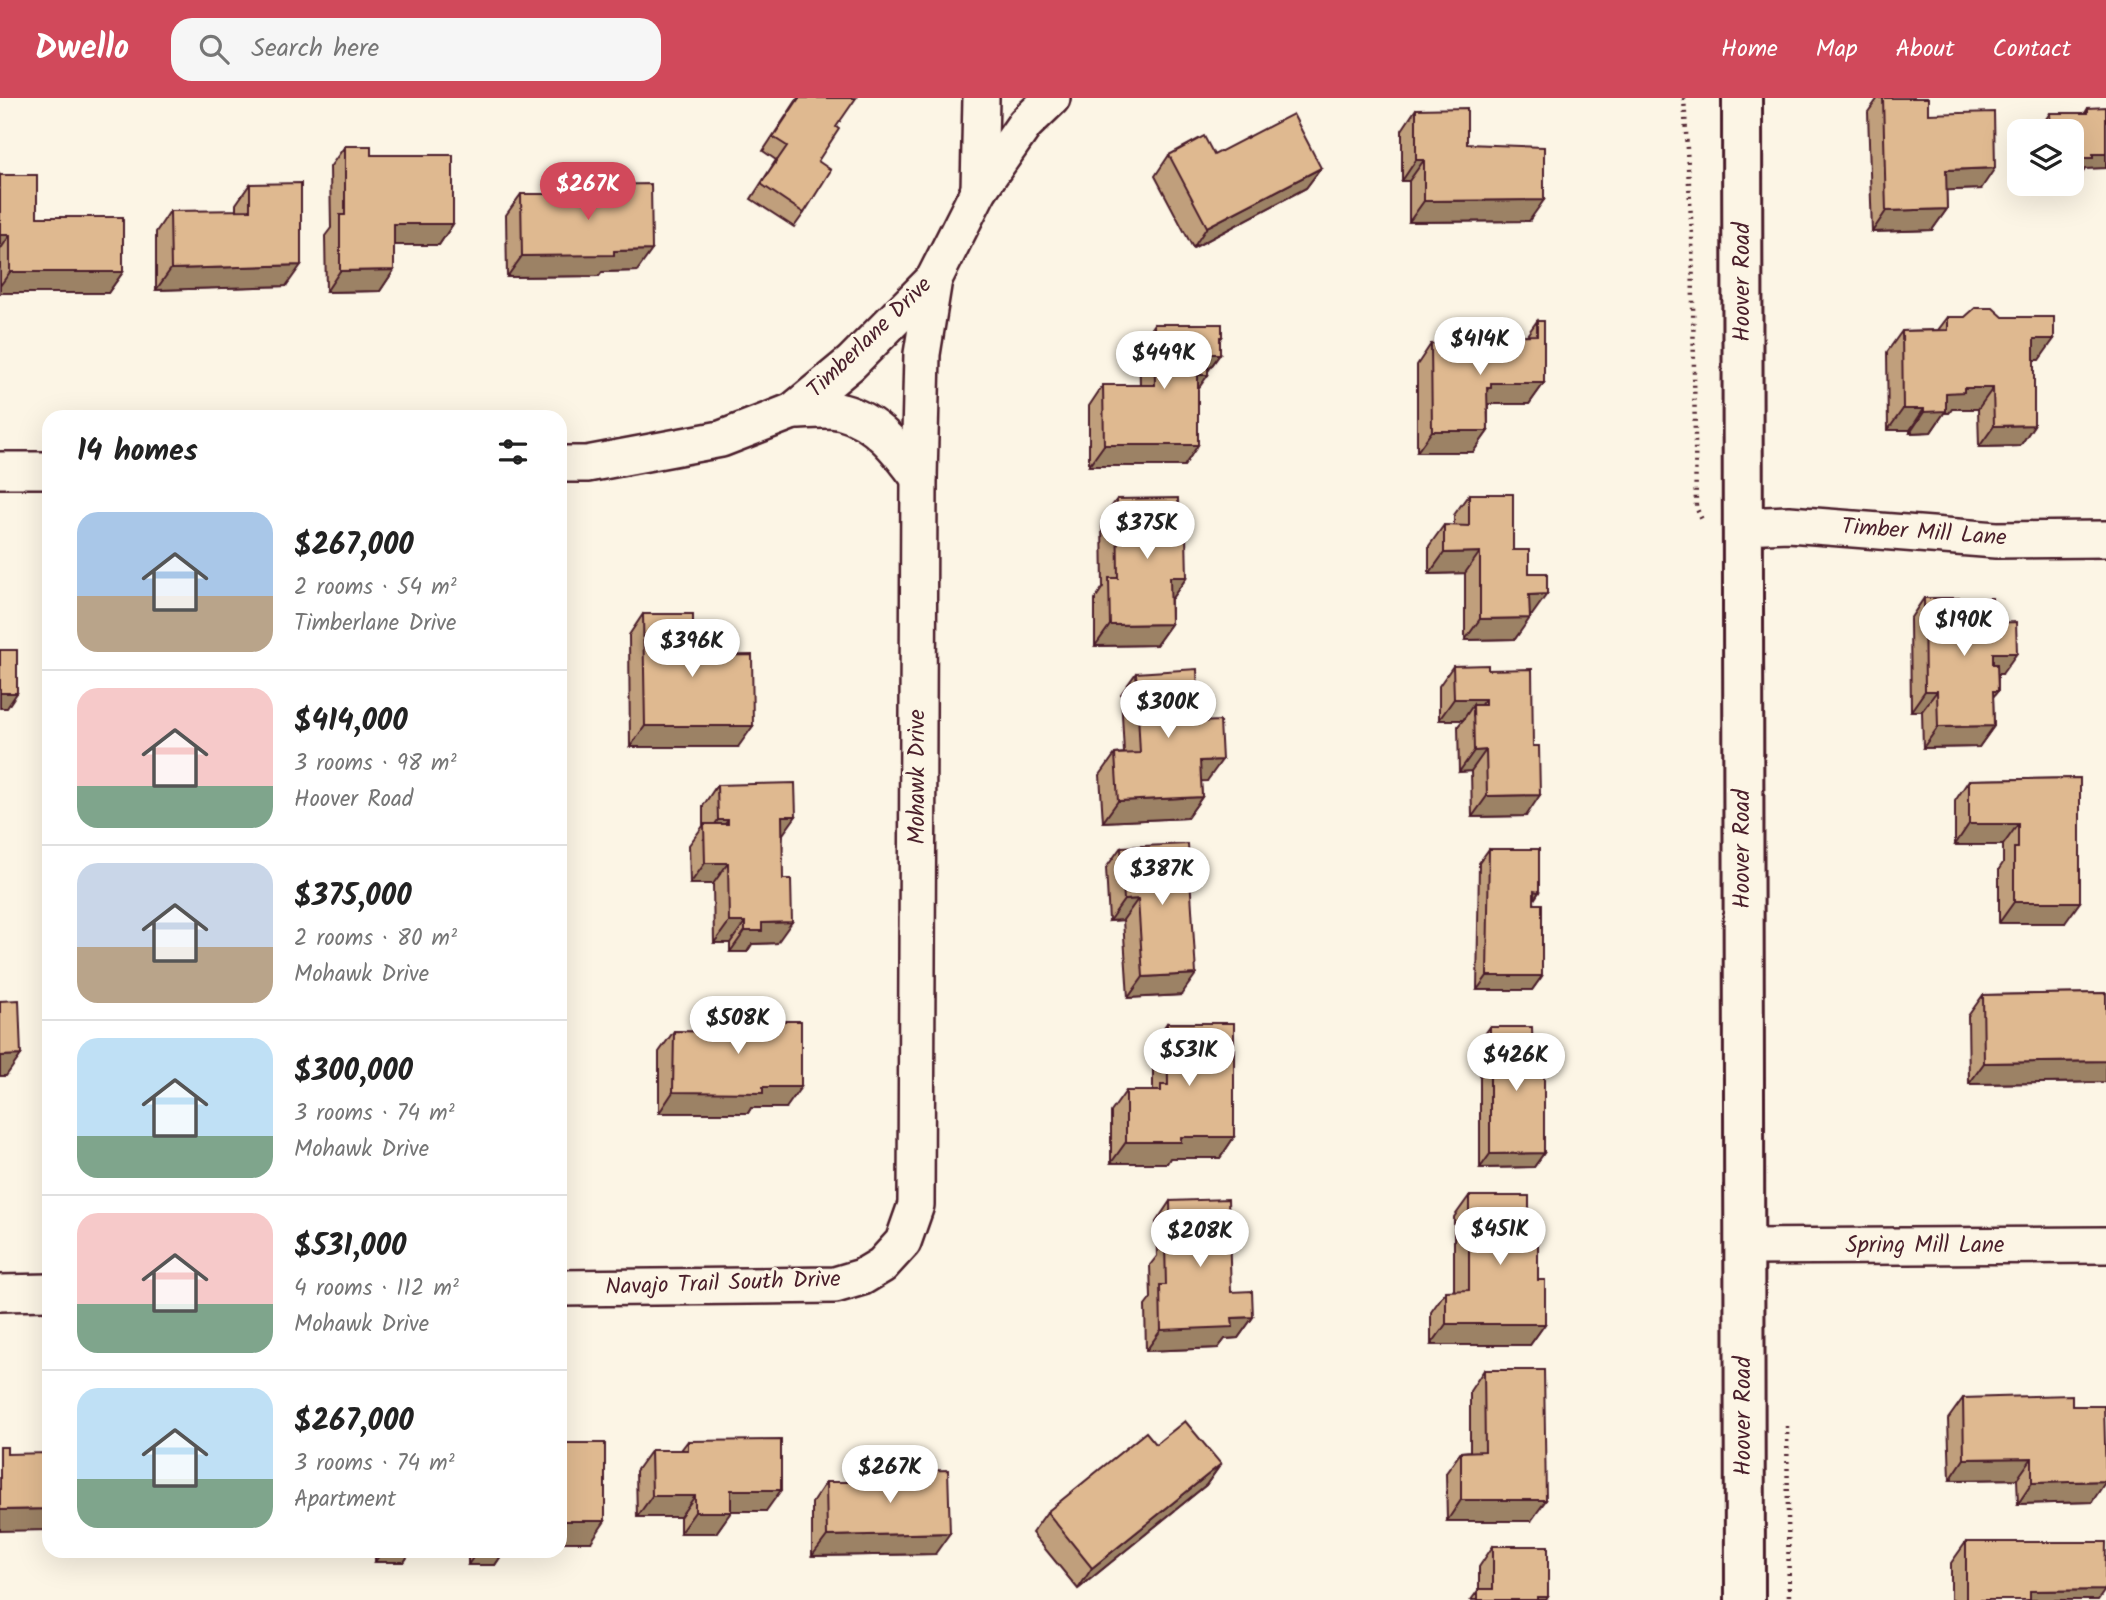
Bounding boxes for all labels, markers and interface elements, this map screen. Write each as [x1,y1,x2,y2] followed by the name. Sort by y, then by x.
[171,18,661,81] search box
[35,23,129,76] text: Dwello
[251,28,379,70] text: Search here
[195,30,233,68] icon: search
[1721,30,1778,69] text: Home
[1816,30,1858,69] text: Map
[1896,30,1954,69] text: About
[1992,30,2071,69] text: Contact
[2007,119,2084,196] map controls
[2007,119,2084,196] button: layers
[539,162,637,222] pin: $267K
[556,167,620,203] text: $267K
[1725,222,1761,342] street label: Hoover Road
[799,269,941,407] street label: Timberlane Drive
[1431,317,1529,377] pin: $414K
[1450,322,1510,358] text: $414K
[1115,331,1213,391] pin: $449K
[1132,336,1196,372] text: $449K
[77,428,198,476] text: 14 homes
[494,433,532,471] icon: filters
[1098,502,1196,561] pin: $375K
[1116,506,1178,542] text: $375K
[1840,509,2008,557] street label: Timber Mill Lane
[294,522,414,570] text: $267,000
[133,540,217,624] icon: home
[294,570,457,606] text: 2 rooms · 54 m²
[1915,598,2013,658] pin: $190K
[1935,603,1993,639] text: $190K
[294,606,456,642] text: Timberlane Drive
[643,620,741,679] pin: $396K
[660,624,724,660] text: $396K
[1119,680,1217,740] pin: $300K
[1136,685,1200,721] text: $300K
[294,698,408,746] text: $414,000
[900,709,936,845] street label: Mohawk Drive
[133,716,217,800] icon: home
[294,746,457,782] text: 3 rooms · 98 m²
[294,782,413,818] text: Hoover Road
[1725,789,1761,909] street label: Hoover Road
[1113,848,1211,907] pin: $387K
[1130,852,1194,888] text: $387K
[294,873,412,921] text: $375,000
[133,891,217,975] icon: home
[294,921,457,957] text: 2 rooms · 80 m²
[294,957,429,993] text: Mohawk Drive
[689,996,787,1056] pin: $508K
[706,1001,770,1037] text: $508K
[1140,1028,1238,1088] pin: $531K
[1160,1033,1218,1069] text: $531K
[1467,1034,1565,1093] pin: $426K
[1483,1038,1549,1074] text: $426K
[294,1048,413,1096] text: $300,000
[133,1066,217,1150] icon: home
[294,1096,455,1132] text: 3 rooms · 74 m²
[294,1132,429,1168] text: Mohawk Drive
[1451,1208,1549,1267] pin: $451K
[1151,1210,1249,1269] pin: $208K
[1471,1212,1529,1248] text: $451K
[1167,1214,1233,1250] text: $208K
[294,1223,406,1271] text: $531,000
[1846,1228,2004,1264] street label: Spring Mill Lane
[133,1241,217,1325] icon: home
[605,1262,841,1306] street label: Navajo Trail South Drive
[294,1271,459,1307] text: 4 rooms · 112 m²
[294,1307,429,1343] text: Mohawk Drive
[1726,1356,1762,1476] street label: Hoover Road
[294,1398,414,1446] text: $267,000
[133,1416,217,1500] icon: home
[294,1446,455,1482] text: 3 rooms · 74 m²
[841,1446,939,1505] pin: $267K
[858,1450,922,1486] text: $267K
[294,1482,396,1518] text: Apartment

